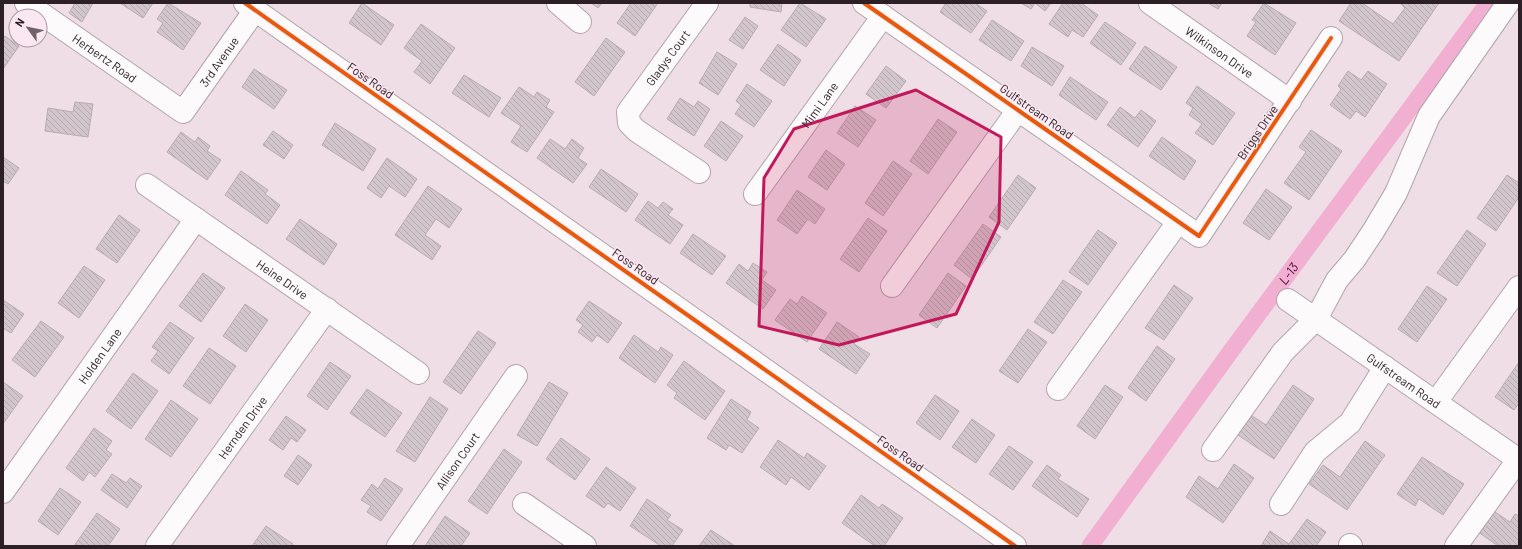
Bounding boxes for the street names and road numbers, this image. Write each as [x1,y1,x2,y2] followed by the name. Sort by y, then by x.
[1183,23,1256,80] street label: Wilkinson Drive
[643,27,692,88] street label: Gladys Court
[70,31,140,85] street label: Herbertz Road
[196,34,241,89] street label: 3rd Avenue
[345,59,397,101] street label: Foss Road
[798,79,840,130] street label: Mimi Lane
[998,80,1076,142] street label: Gulfstream Road
[1234,102,1280,162] street label: Briggs Drive
[610,245,662,287] street label: Foss Road
[254,256,311,302] street label: Heine Drive
[75,325,124,386] street label: Holden Lane
[1364,350,1443,411] street label: Gulfstream Road
[215,393,269,461] street label: Hernden Drive
[433,429,482,492] street label: Allison Court
[875,432,927,474] street label: Foss Road

